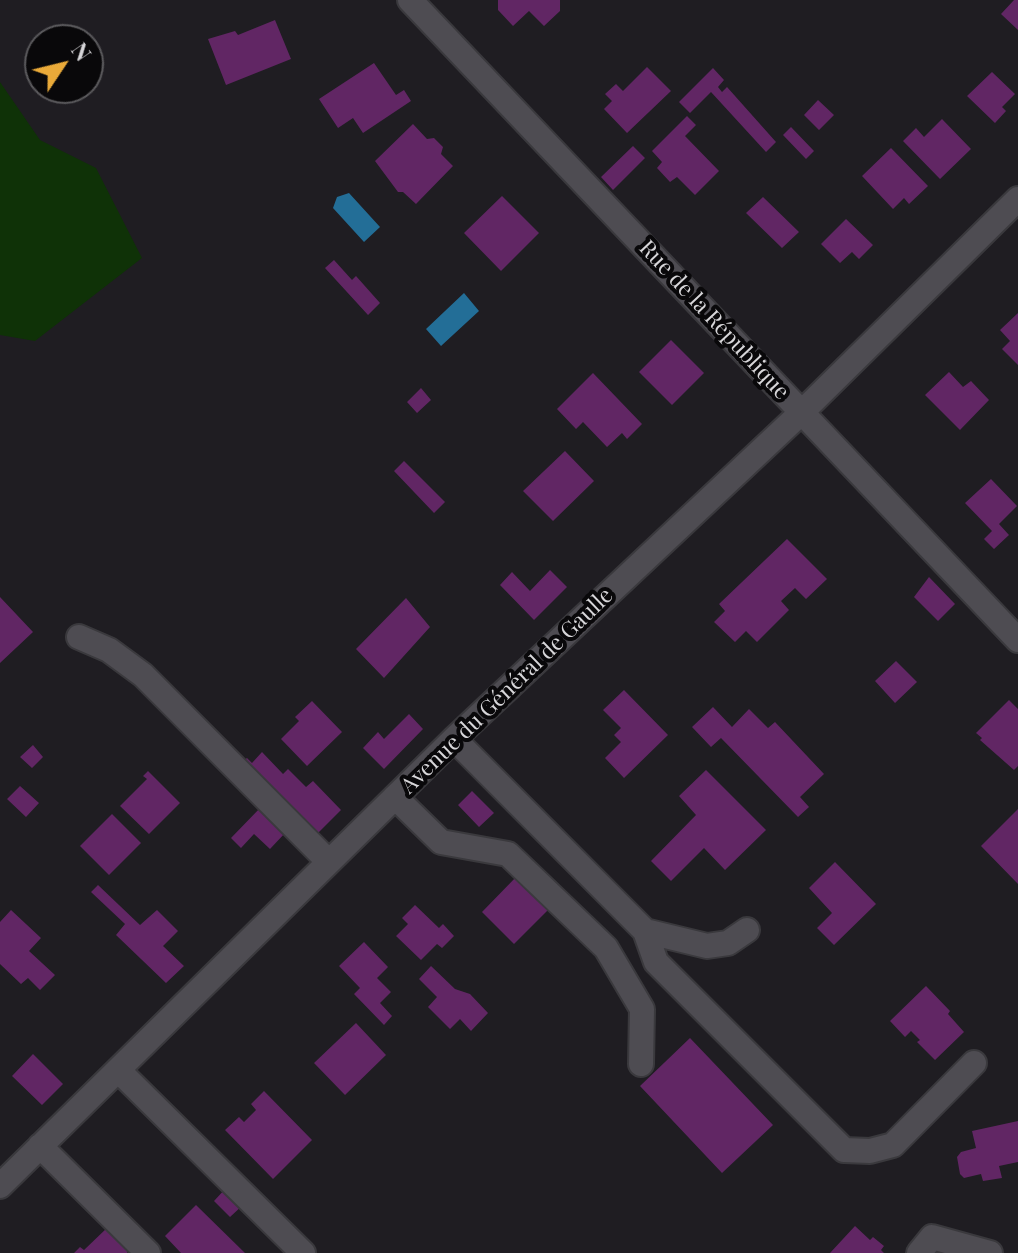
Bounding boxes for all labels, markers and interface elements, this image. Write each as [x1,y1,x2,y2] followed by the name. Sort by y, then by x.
[24,24,104,104] north arrow
[65,36,99,66] text: N
[633,235,795,405] street label: Rue de la République
[396,583,618,799] street label: Avenue du Général de Gaulle

